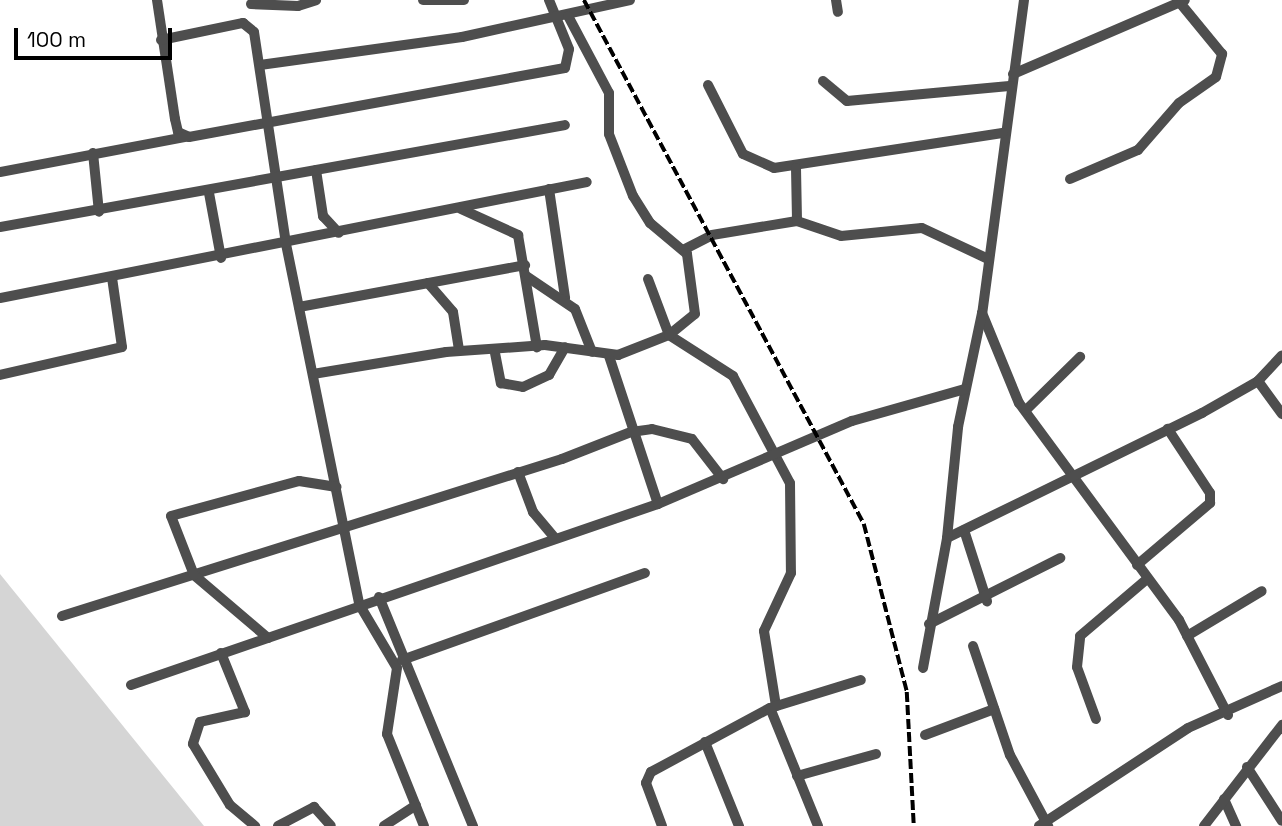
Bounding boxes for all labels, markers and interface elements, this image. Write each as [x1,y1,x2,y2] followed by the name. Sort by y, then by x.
[18,14,175,58] scale bar
[27,26,86,53] text: 100 m

